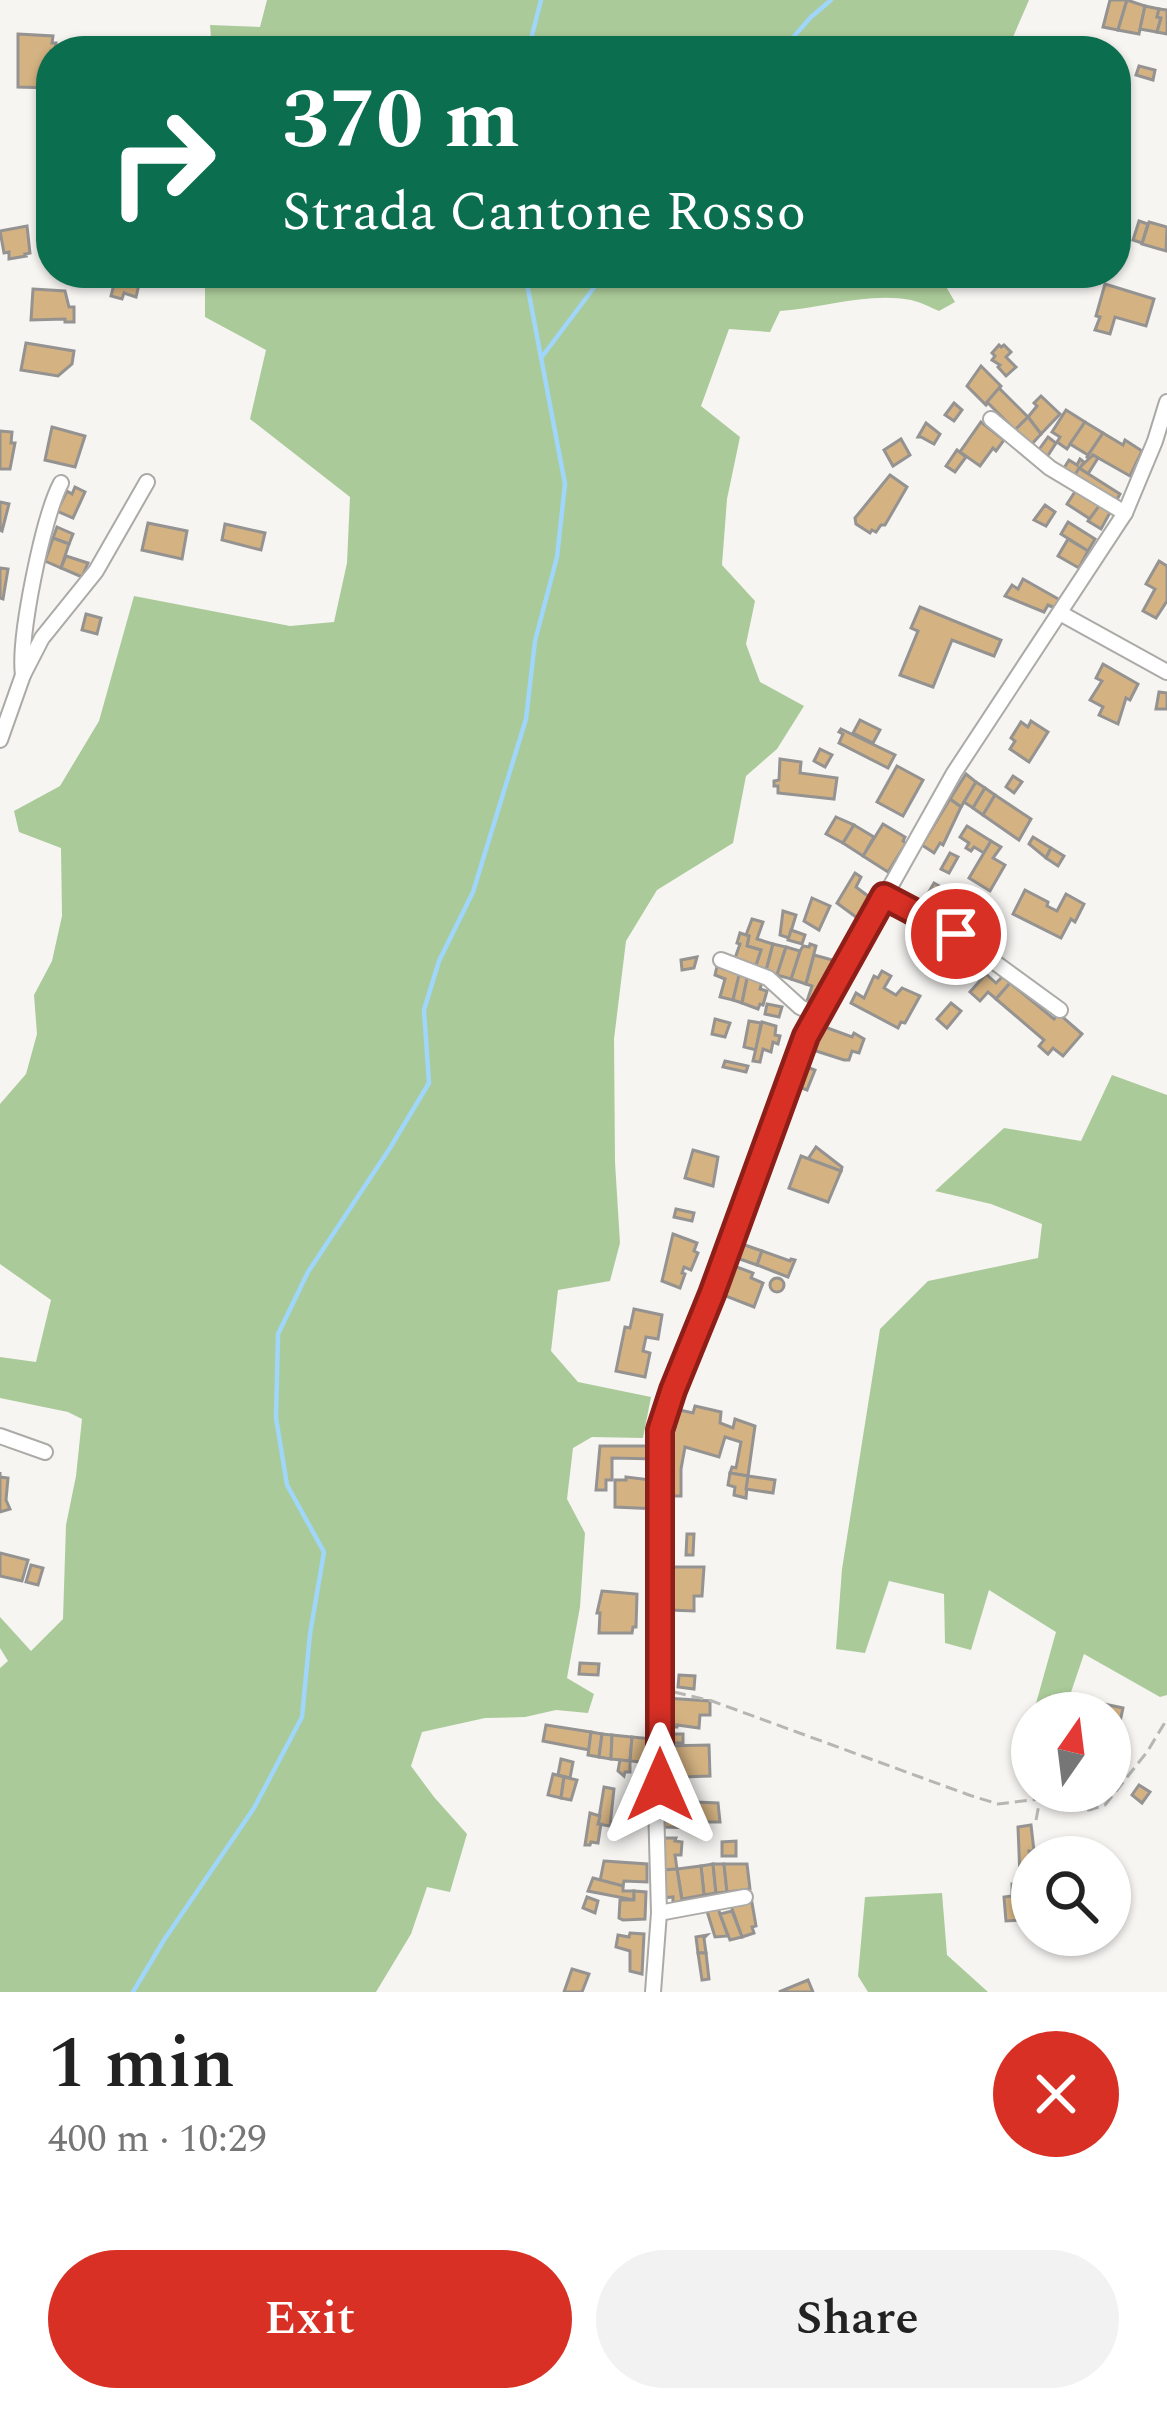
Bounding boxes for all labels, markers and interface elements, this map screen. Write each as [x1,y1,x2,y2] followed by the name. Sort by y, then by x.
[282,57,520,185] text: 370 m
[84,84,240,240] icon: right
[282,172,806,254] text: Strada Cantone Rosso
[905,883,1007,985] pin
[923,901,989,967] icon: arrive
[1011,1692,1131,1812] north arrow
[1011,1692,1131,1956] map controls
[597,1722,723,1848] position arrow
[1011,1836,1131,1956] button: search
[48,2010,235,2119] text: 1 min
[993,2031,1119,2157] button: close
[48,2110,267,2169] text: 400 m · 10:29
[48,2250,572,2388] button: Exit
[596,2250,1119,2388] button: Share

